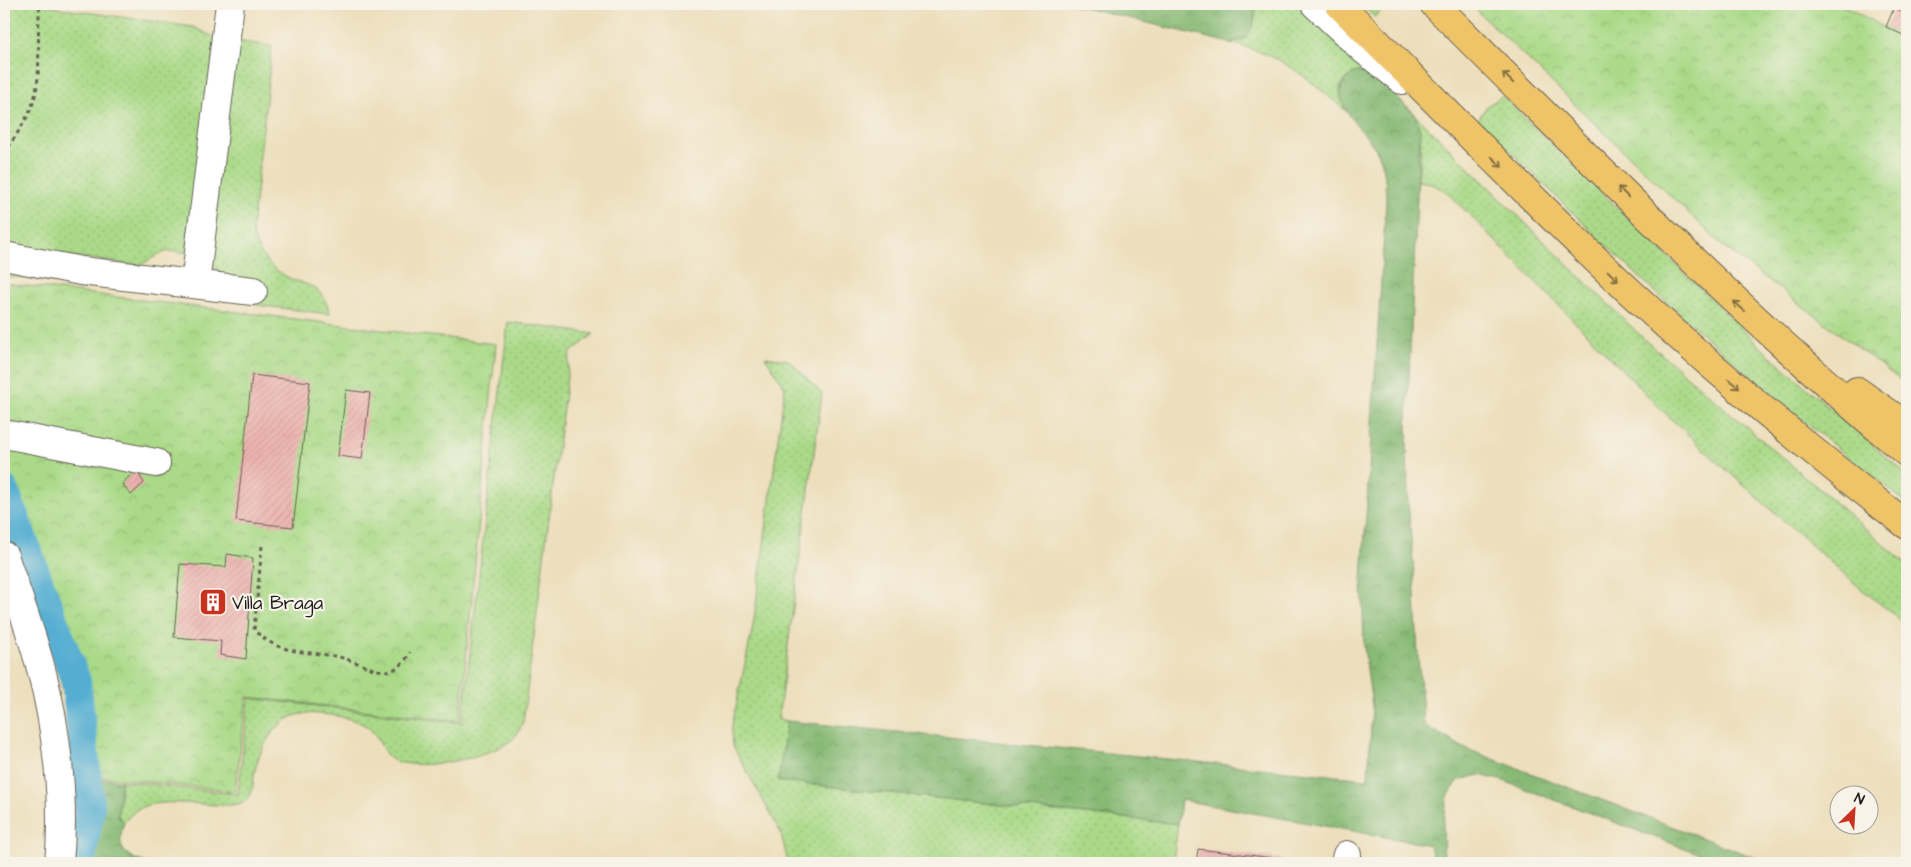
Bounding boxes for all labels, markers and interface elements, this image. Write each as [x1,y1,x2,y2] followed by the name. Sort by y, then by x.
[1502,72,1514,84] one-way arrow
[1490,156,1502,168] one-way arrow
[1616,186,1629,198] one-way arrow
[1607,270,1619,282] one-way arrow
[1733,300,1746,311] one-way arrow
[1728,378,1741,390] one-way arrow
[198,587,228,617] building icon: Villa Braga
[232,590,323,618] place label: Villa Braga
[1828,784,1878,834] north arrow
[1851,788,1867,810] text: N

